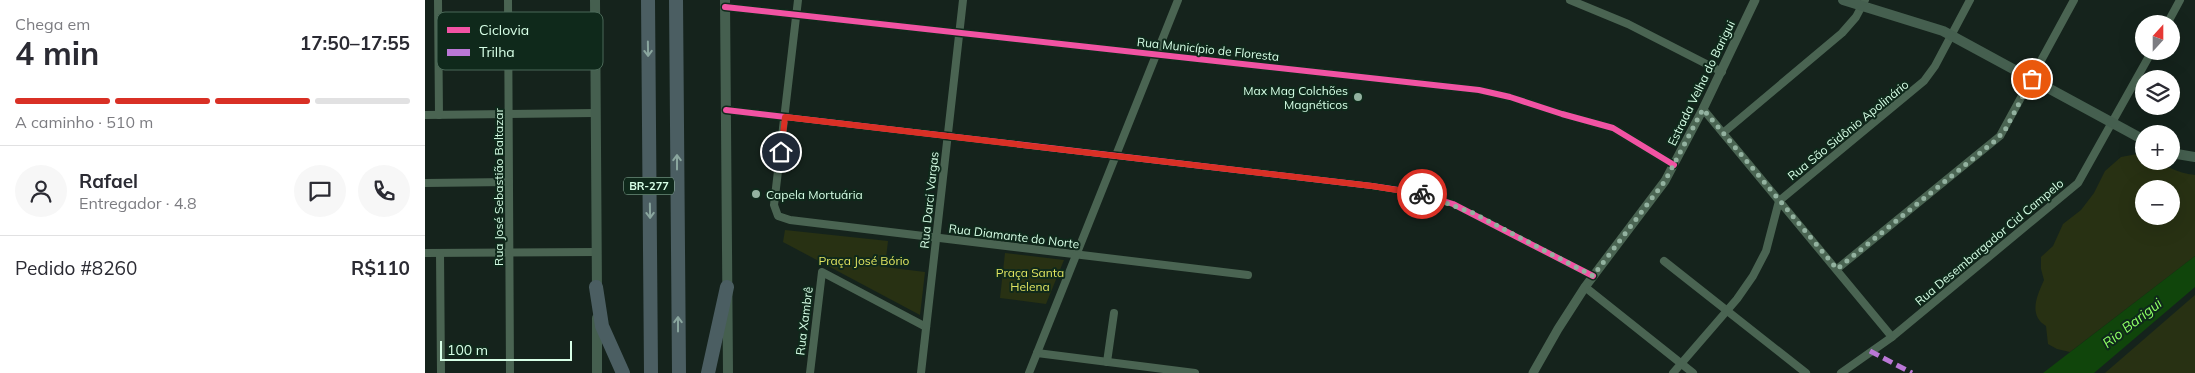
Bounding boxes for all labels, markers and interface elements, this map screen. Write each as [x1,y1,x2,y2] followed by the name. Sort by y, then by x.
[437,12,603,70] legend
[15,14,90,34] text: Chega em
[2135,15,2180,60] north arrow
[2135,15,2180,225] map controls
[1664,18,1738,148] street label: Estrada Velha do Barigui
[479,21,529,39] text: Ciclovia
[300,31,410,55] text: 17:50–17:55
[15,33,99,73] text: 4 min
[1136,34,1280,64] street label: Rua Município de Floresta
[643,40,653,56] one-way arrow
[479,43,515,61] text: Trilha
[2011,58,2053,100] pin
[2018,65,2046,93] icon: bag
[2135,70,2180,115] button: layers
[1784,76,1912,183] street label: Rua São Sidônio Apolinário
[1243,83,1348,112] place label: Max Mag Colchões Magnéticos
[1352,91,1364,103] marker: Max Mag Colchões Magnéticos
[491,107,506,266] street label: Rua José Sebastião Baltazar
[15,112,153,132] text: A caminho · 510 m
[2135,125,2180,170] button: +
[760,131,802,173] pin
[767,138,795,166] icon: home
[916,151,942,249] street label: Rua Darci Vargas
[672,154,682,170] one-way arrow
[15,165,67,217] button: person
[294,165,346,217] button: chat
[358,165,410,217] button: phone
[79,169,138,193] text: Rafael
[1397,169,1447,219] courier
[1912,175,2066,309] street label: Rua Desembargador Cid Campelo
[624,178,674,195] road number: BR-277
[1408,180,1436,208] icon: bike
[2135,180,2180,225] button: −
[766,187,863,202] place label: Capela Mortuária
[750,188,762,200] marker: Capela Mortuária
[79,193,196,213] text: Entregador · 4.8
[645,203,654,219] one-way arrow
[948,221,1080,251] street label: Rua Diamante do Norte
[819,253,910,268] park label: Praça José Bório
[15,256,137,280] text: Pedido #8260
[351,256,410,280] text: R$110
[996,265,1064,294] park label: Praça Santa Helena
[792,286,816,356] street label: Rua Xambrê
[2099,294,2166,352] water label: Rio Barigui
[674,317,683,333] one-way arrow
[440,338,573,361] scale bar
[447,341,488,359] text: 100 m

